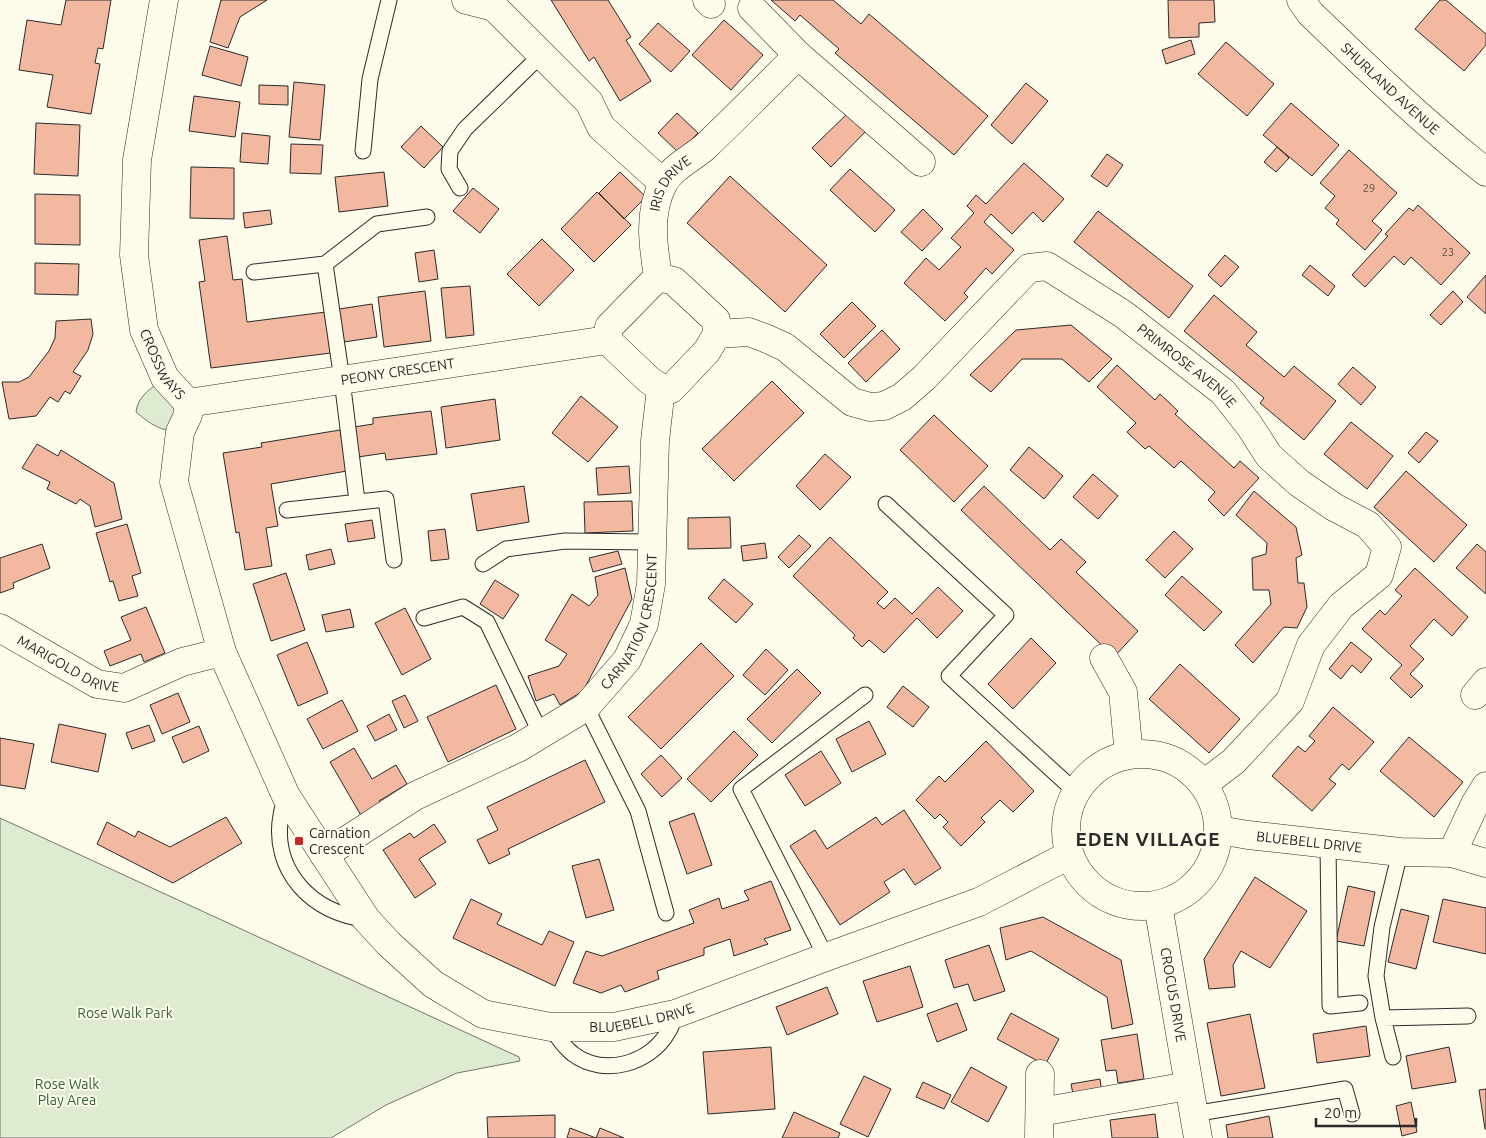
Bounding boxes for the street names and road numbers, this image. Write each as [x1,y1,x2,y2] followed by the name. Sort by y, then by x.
[1338,39,1443,138] street label: SHURLAND AVENUE
[646,152,694,213] street label: IRIS DRIVE
[1134,320,1240,411] street label: PRIMROSE AVENUE
[136,326,189,403] street label: CROSSWAYS
[340,355,456,388] street label: PEONY CRESCENT
[597,553,660,693] street label: CARNATION CRESCENT
[15,632,121,695] street label: MARIGOLD DRIVE
[1255,828,1363,856] street label: BLUEBELL DRIVE
[1157,946,1189,1043] street label: CROCUS DRIVE
[589,1000,696,1035] street label: BLUEBELL DRIVE

